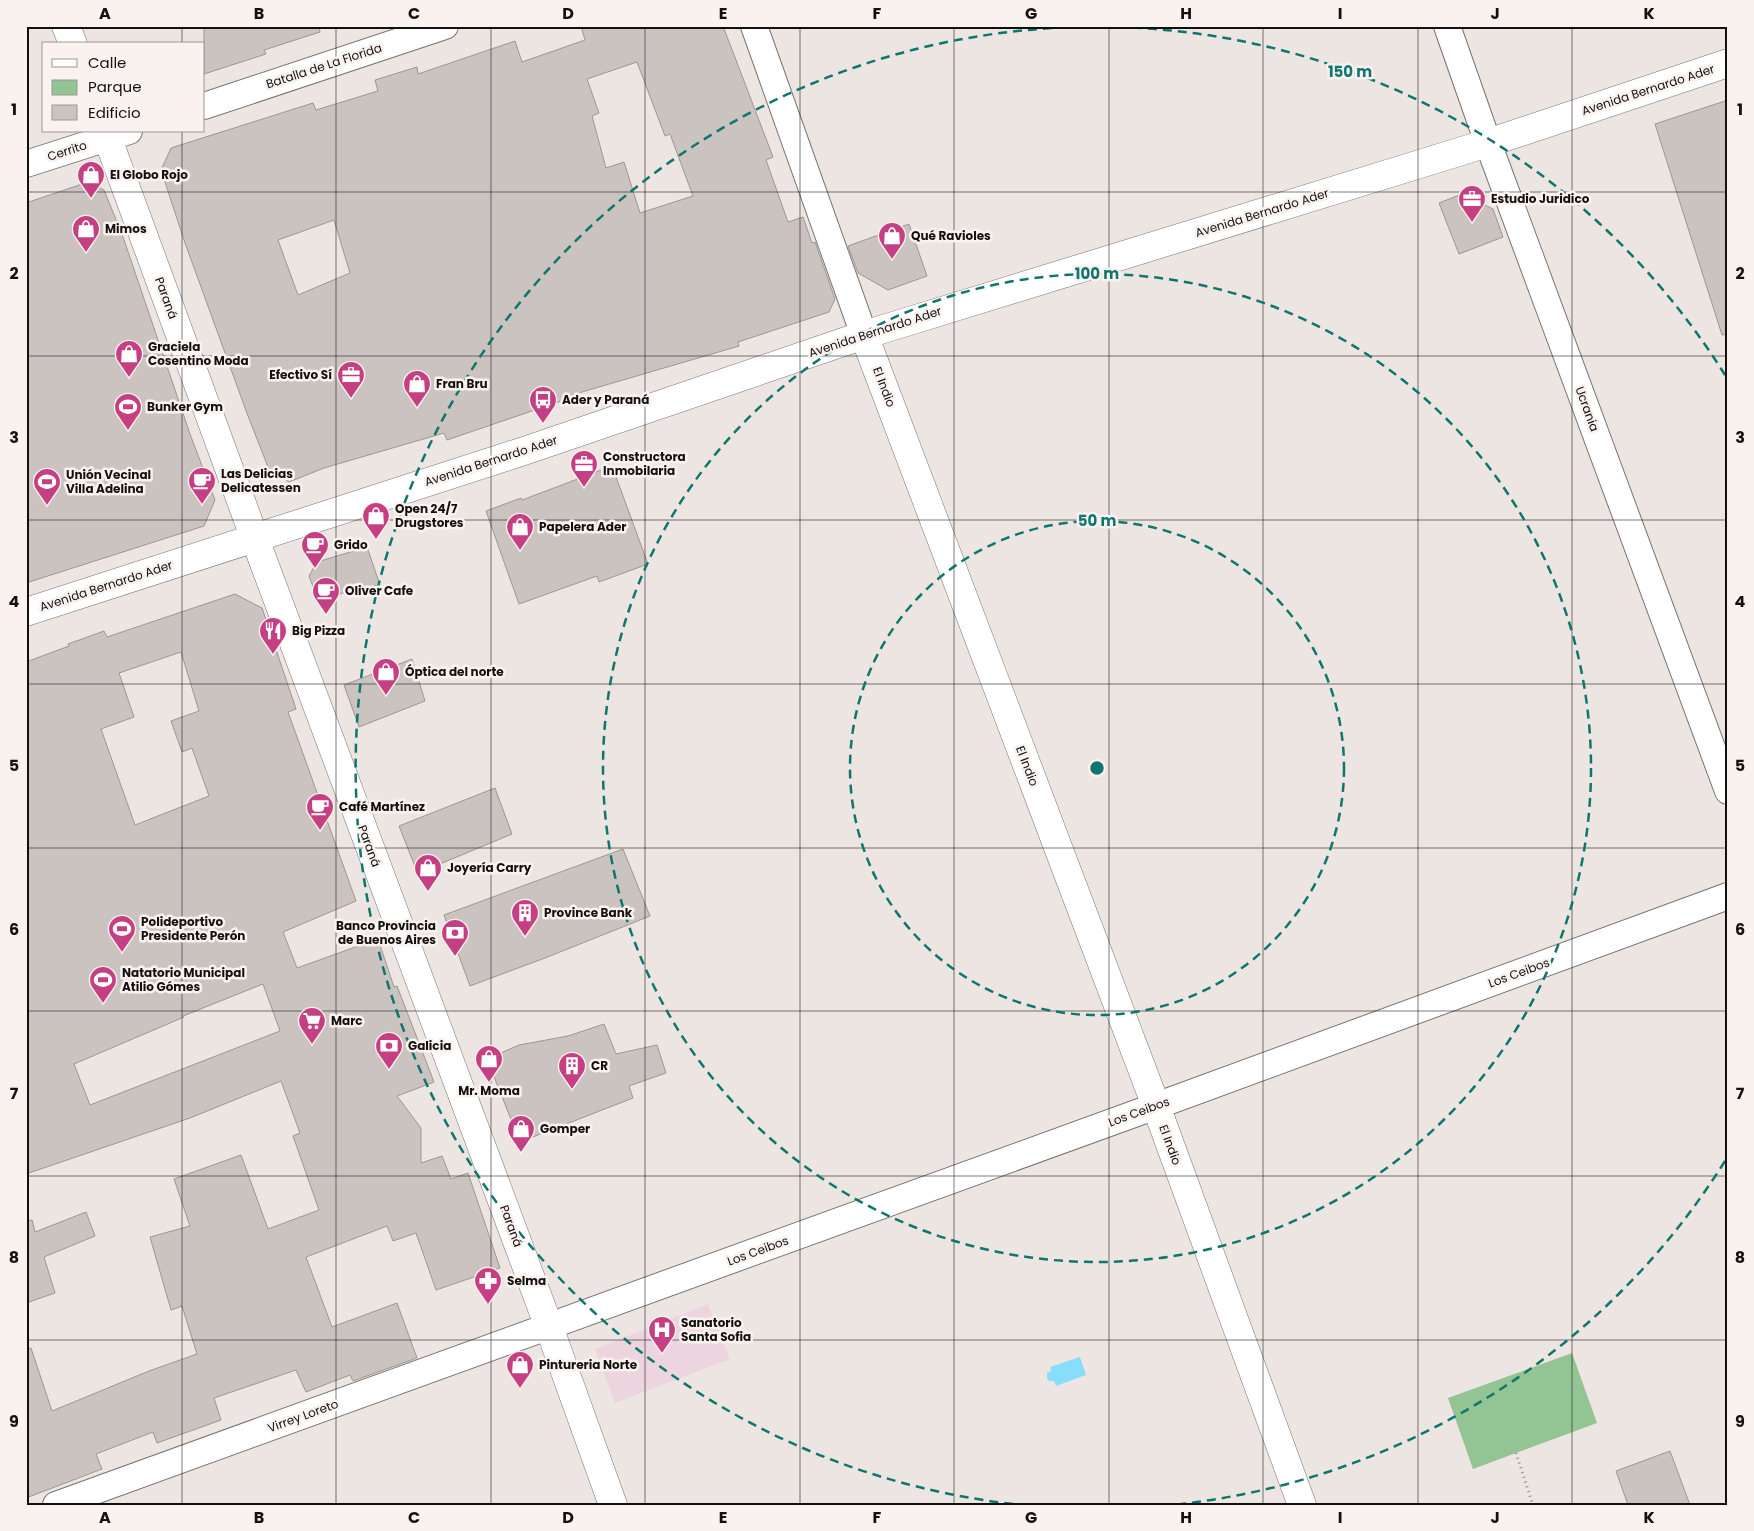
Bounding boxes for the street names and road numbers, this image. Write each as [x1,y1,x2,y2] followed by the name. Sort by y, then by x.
[264,39,384,92] street label: Batalla de La Florida
[1579,60,1717,119] street label: Avenida Bernardo Ader
[45,136,89,165] street label: Cerrito
[1193,184,1331,241] street label: Avenida Bernardo Ader
[151,275,182,321] street label: Paraná
[806,302,944,361] street label: Avenida Bernardo Ader
[869,364,900,410] street label: El Indio
[1571,384,1603,434] street label: Ucrania
[422,431,560,490] street label: Avenida Bernardo Ader
[37,556,175,615] street label: Avenida Bernardo Ader
[1012,743,1043,789] street label: El Indio
[354,823,385,869] street label: Paraná
[1486,954,1552,991] street label: Los Ceibos
[1106,1093,1172,1130] street label: Los Ceibos
[1155,1122,1186,1168] street label: El Indio
[496,1203,527,1249] street label: Paraná
[725,1232,791,1269] street label: Los Ceibos
[265,1395,341,1436] street label: Virrey Loreto

